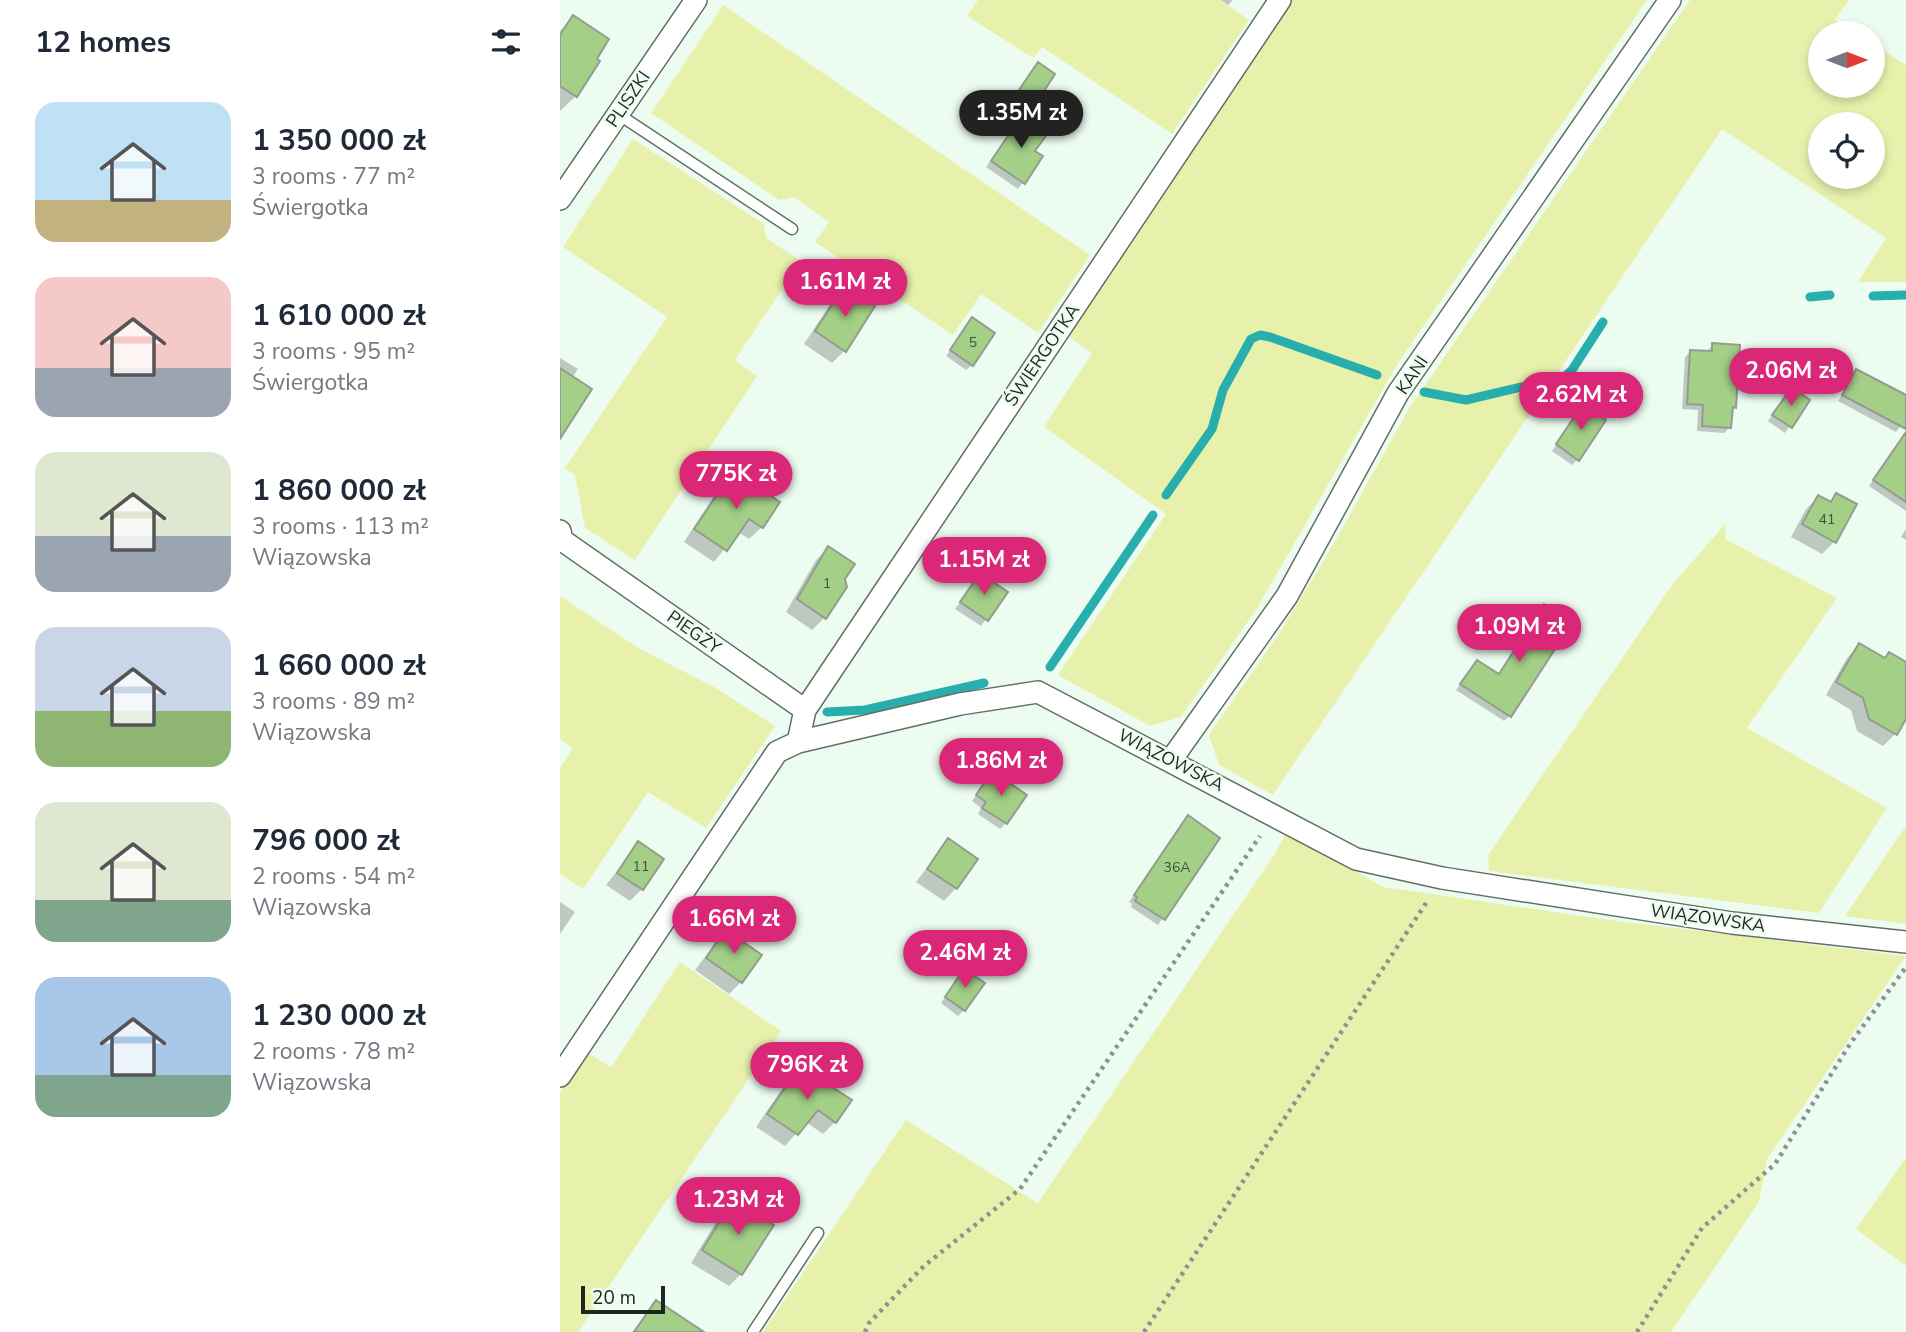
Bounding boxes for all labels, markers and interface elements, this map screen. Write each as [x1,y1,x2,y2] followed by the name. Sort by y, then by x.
[1808,21,1885,98] north arrow
[1808,21,1885,189] map controls
[35,22,171,63] text: 12 homes
[487,23,525,61] icon: filters
[600,66,656,132] street label: PLISZKI
[949,90,1093,150] pin: 1.35M zł
[975,97,1067,128] text: 1.35M zł
[1808,112,1885,189] button: locate
[252,120,426,161] text: 1 350 000 zł
[91,130,175,214] icon: home
[252,161,415,192] text: 3 rooms · 77 m²
[252,192,369,223] text: Świergotka
[773,260,917,319] pin: 1.61M zł
[799,266,891,297] text: 1.61M zł
[252,295,426,336] text: 1 610 000 zł
[999,299,1085,411] street label: ŚWIERGOTKA
[91,305,175,389] icon: home
[969,333,977,352] house number: 5
[252,336,415,367] text: 3 rooms · 95 m²
[1719,348,1863,408] pin: 2.06M zł
[1390,351,1434,399] street label: KANI
[1745,355,1837,386] text: 2.06M zł
[252,367,369,398] text: Świergotka
[1509,372,1653,432] pin: 2.62M zł
[1535,379,1627,410] text: 2.62M zł
[671,452,801,511] pin: 775K zł
[695,458,777,489] text: 775K zł
[252,470,426,511] text: 1 860 000 zł
[91,480,175,564] icon: home
[1819,510,1835,529] house number: 41
[252,511,429,542] text: 3 rooms · 113 m²
[912,538,1056,597] pin: 1.15M zł
[252,542,372,573] text: Wiązowska
[938,544,1030,575] text: 1.15M zł
[823,574,831,593] house number: 1
[1447,604,1591,664] pin: 1.09M zł
[662,605,726,659] street label: PIEGŻY
[1473,611,1565,642] text: 1.09M zł
[252,645,426,686] text: 1 660 000 zł
[91,655,175,739] icon: home
[252,686,415,717] text: 3 rooms · 89 m²
[252,717,372,748] text: Wiązowska
[1114,723,1228,797] street label: WIĄZOWSKA
[929,738,1073,798] pin: 1.86M zł
[955,745,1047,776] text: 1.86M zł
[252,820,400,861] text: 796 000 zł
[91,830,175,914] icon: home
[633,857,649,876] house number: 11
[1163,858,1191,877] house number: 36A
[252,861,415,892] text: 2 rooms · 54 m²
[252,892,372,923] text: Wiązowska
[662,897,806,956] pin: 1.66M zł
[1649,898,1767,938] street label: WIĄZOWSKA
[688,903,780,934] text: 1.66M zł
[893,930,1037,990] pin: 2.46M zł
[919,937,1011,968] text: 2.46M zł
[252,995,426,1036] text: 1 230 000 zł
[91,1005,175,1089] icon: home
[252,1036,415,1067] text: 2 rooms · 78 m²
[742,1042,872,1102] pin: 796K zł
[766,1049,848,1080] text: 796K zł
[252,1067,372,1098] text: Wiązowska
[666,1178,810,1237] pin: 1.23M zł
[692,1184,784,1215] text: 1.23M zł
[581,1283,665,1315] scale bar
[592,1285,636,1311] text: 20 m

